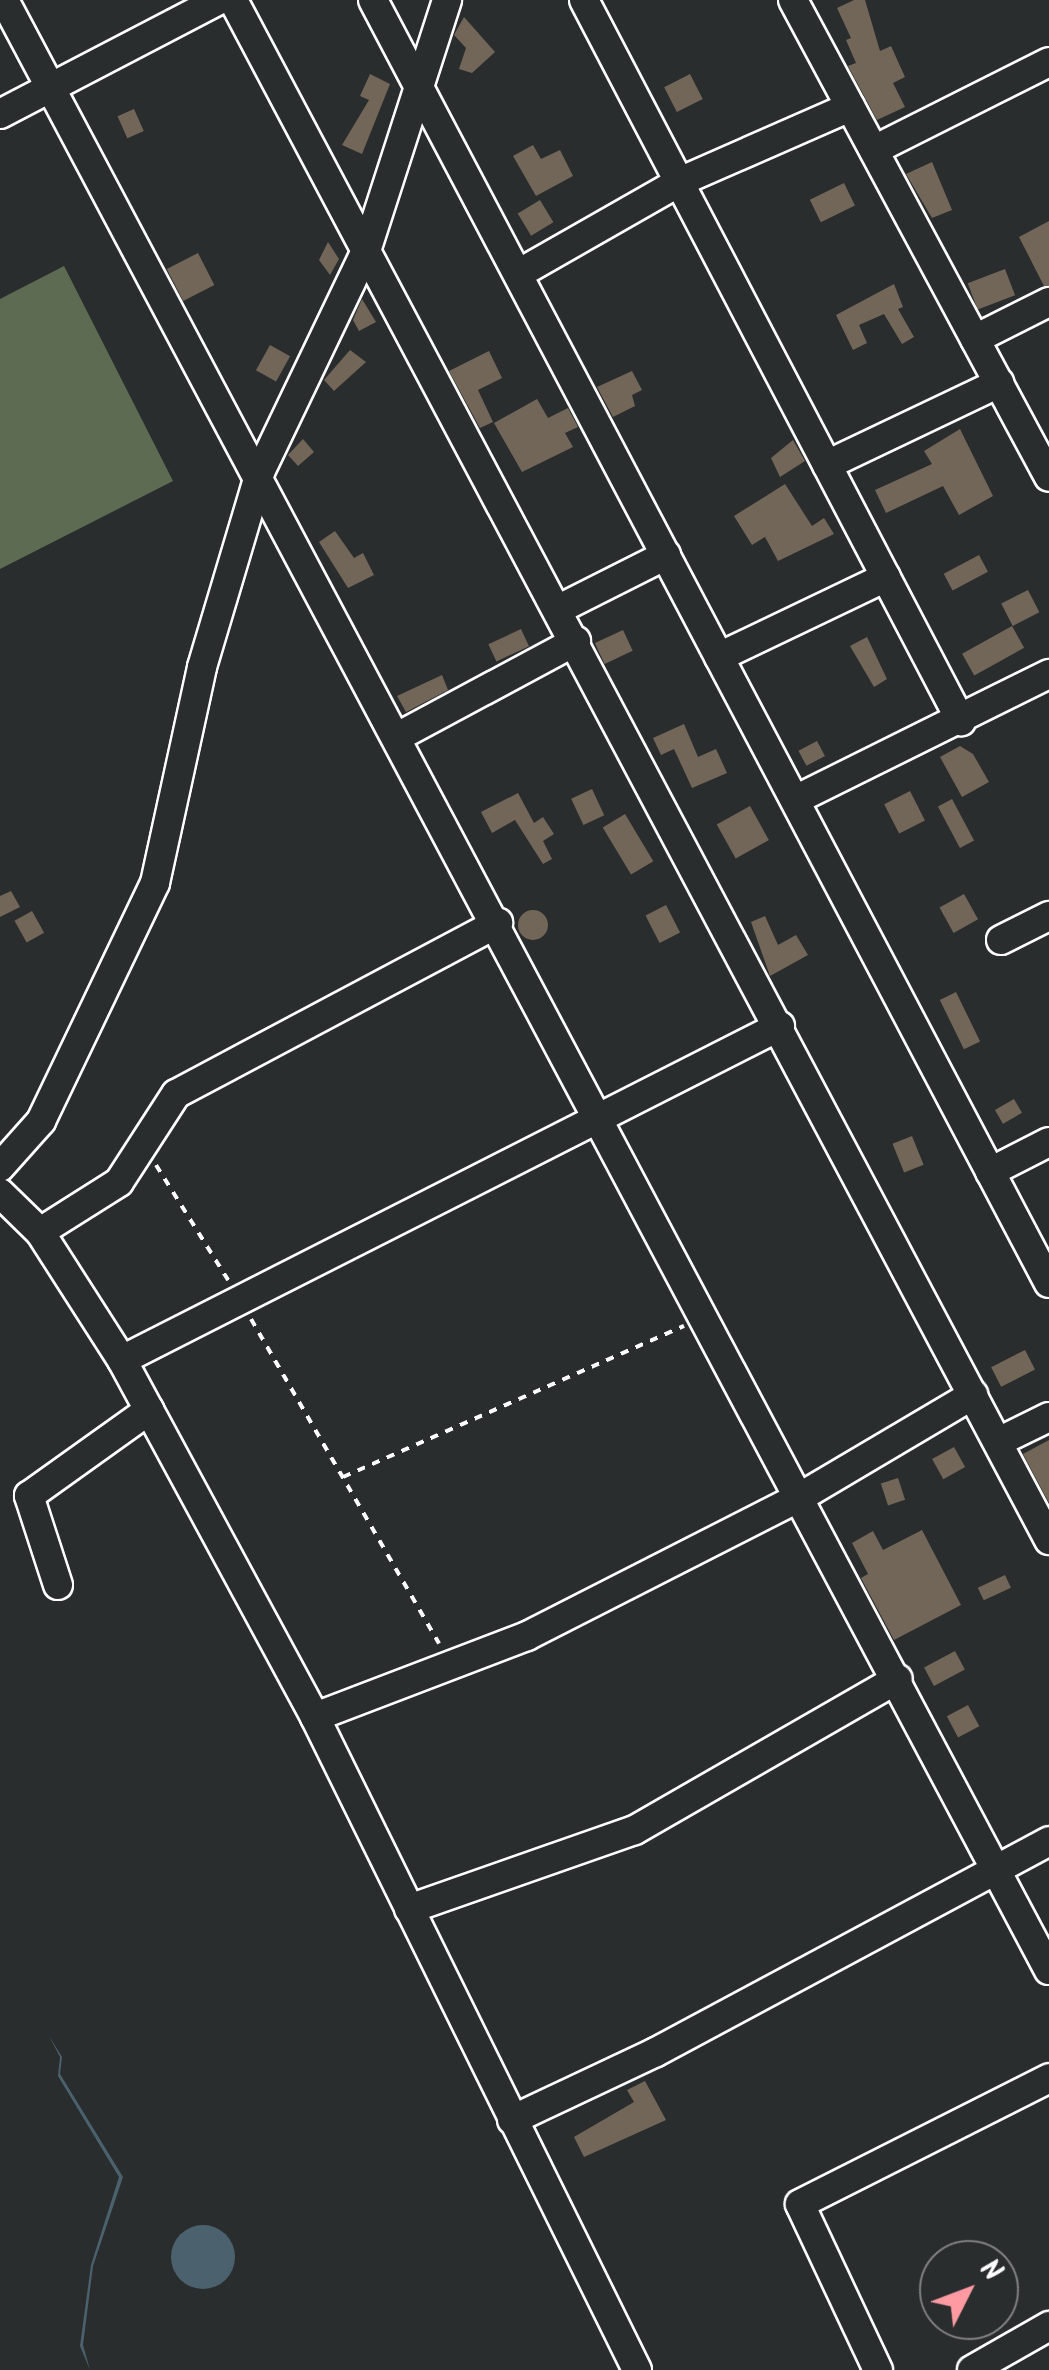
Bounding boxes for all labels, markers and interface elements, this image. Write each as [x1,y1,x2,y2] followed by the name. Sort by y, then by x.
[919,2240,1019,2340] north arrow
[968,2249,1013,2293] text: N

